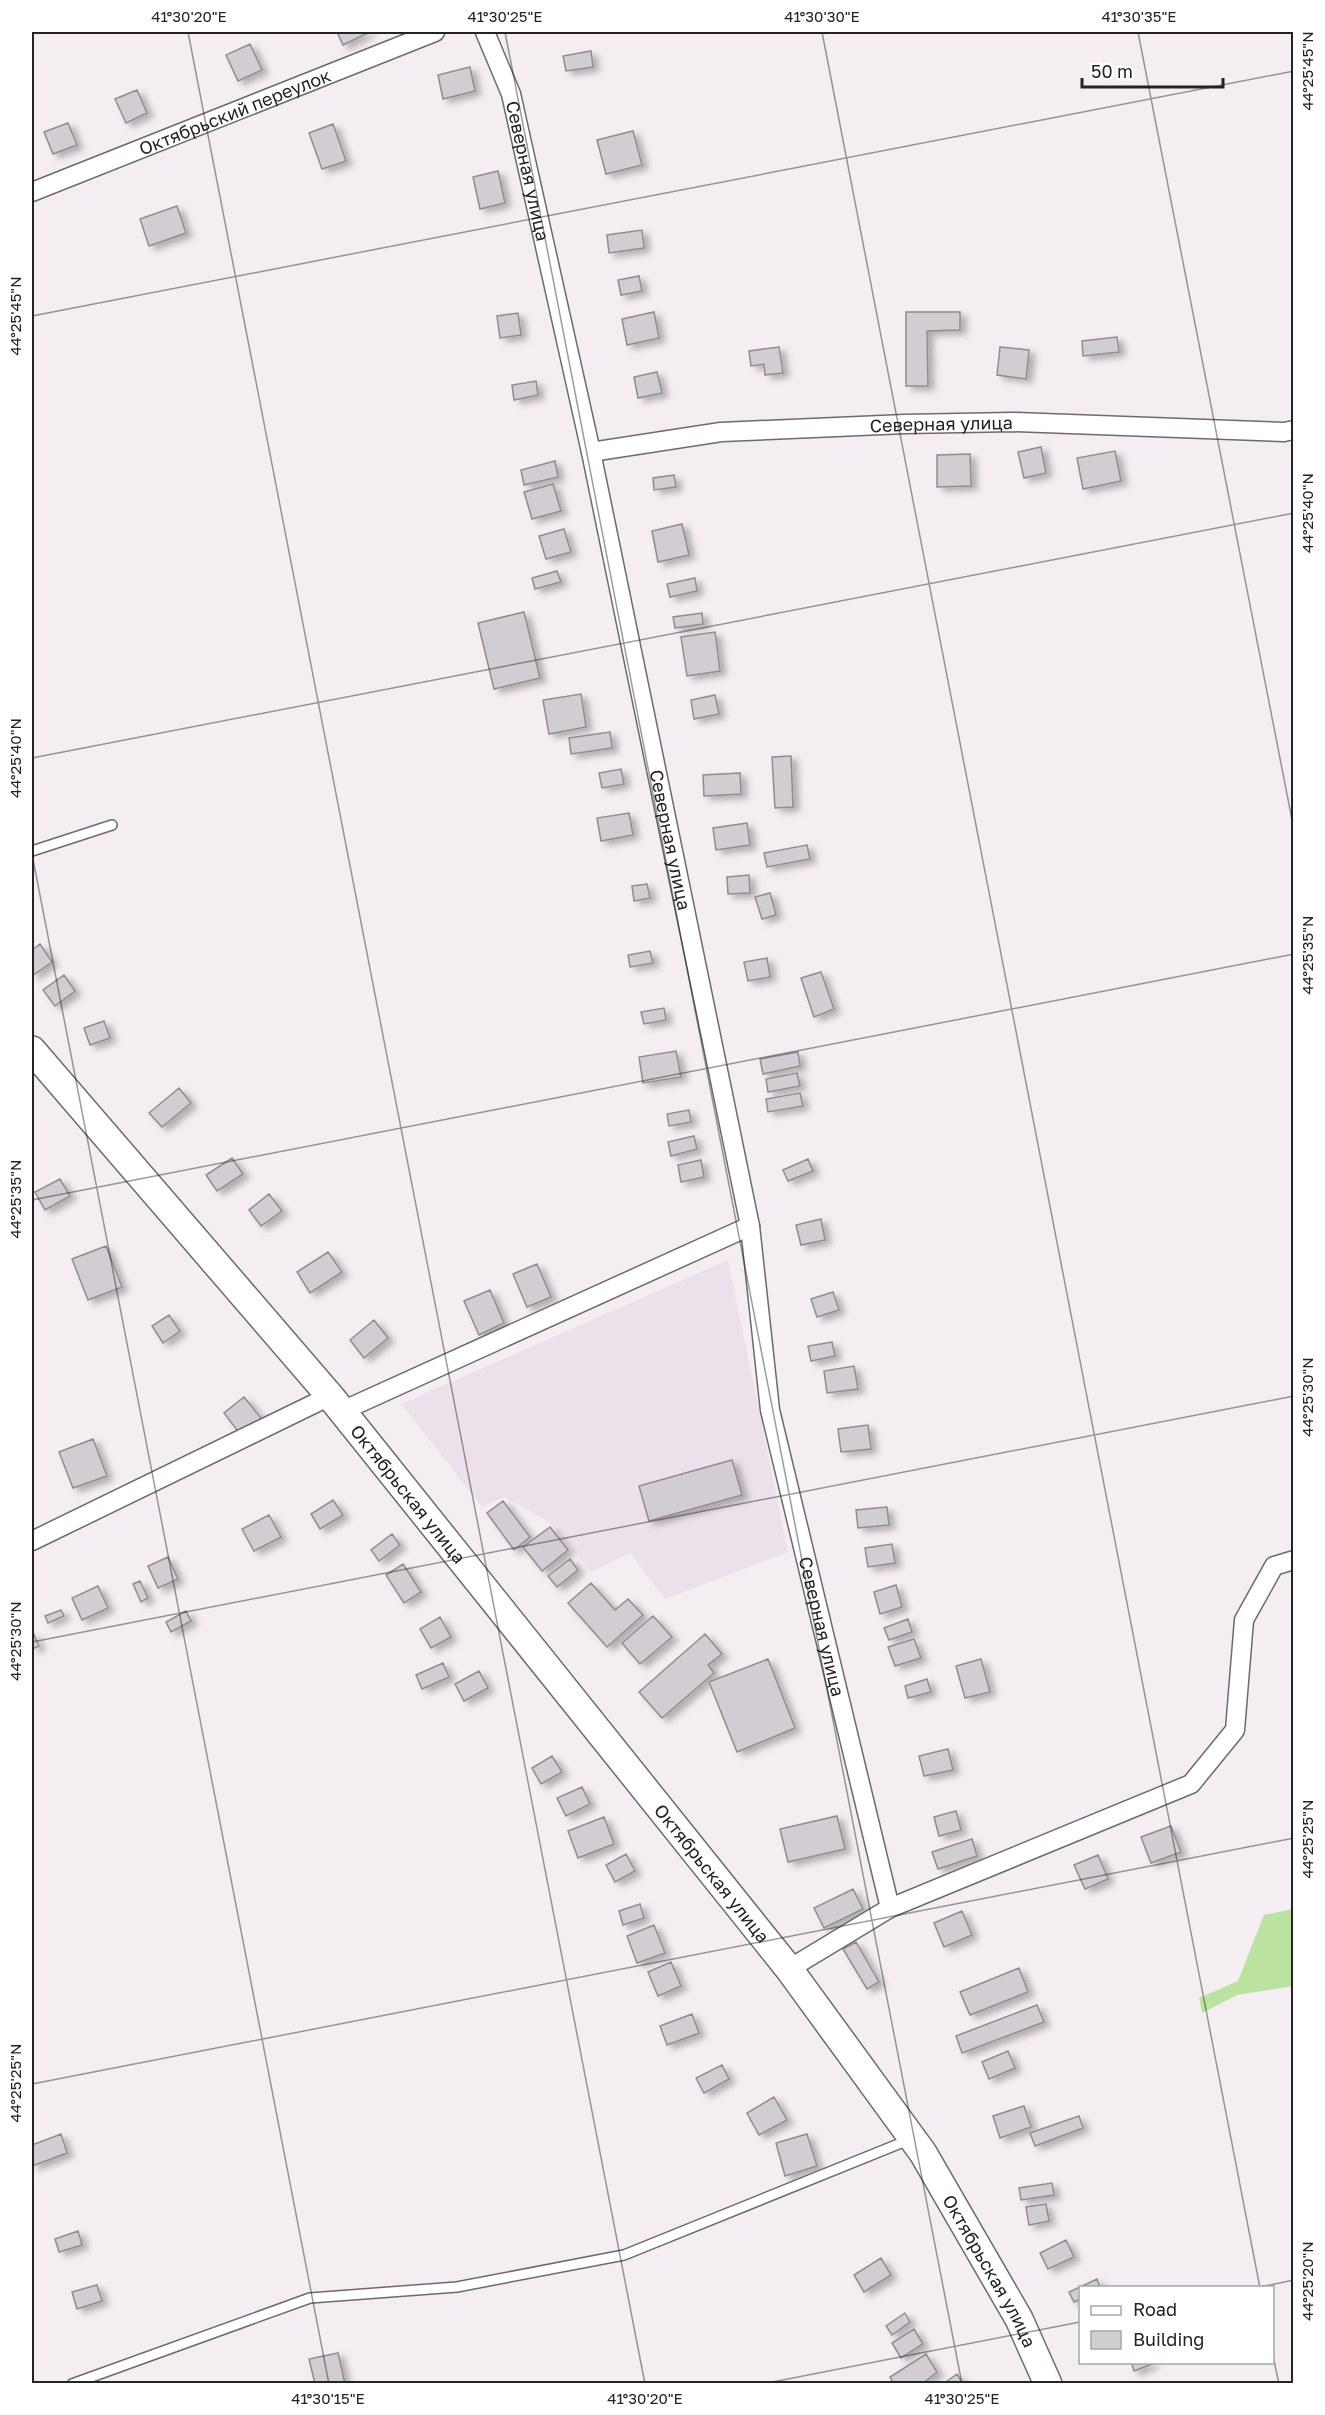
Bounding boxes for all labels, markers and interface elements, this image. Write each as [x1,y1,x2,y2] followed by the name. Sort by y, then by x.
[151,7,227,25] text: 41°30'20"E
[468,7,542,25] text: 41°30'25"E
[784,7,860,25] text: 41°30'30"E
[1102,7,1176,25] text: 41°30'35"E
[1298,31,1316,111] text: 44°25'45"N
[1082,51,1223,89] scale bar
[1091,60,1133,82] text: 50 m
[136,64,334,160] street label: Октябрьский переулок
[502,99,555,243] street label: Северная улица
[6,276,24,356] text: 44°25'45"N
[869,411,1013,437] street label: Северная улица
[1298,473,1316,553] text: 44°25'40"N
[6,718,24,798] text: 44°25'40"N
[646,768,696,912] street label: Северная улица
[1298,916,1316,994] text: 44°25'35"N
[6,1160,24,1238] text: 44°25'35"N
[1298,1357,1316,1437] text: 44°25'30"N
[346,1420,471,1568] street label: Октябрьская улица
[795,1554,850,1699] street label: Северная улица
[6,1601,24,1681] text: 44°25'30"N
[650,1799,774,1947] street label: Октябрьская улица
[1298,1800,1316,1878] text: 44°25'25"N
[6,2044,24,2122] text: 44°25'25"N
[938,2191,1041,2351] street label: Октябрьская улица
[1298,2241,1316,2321] text: 44°25'20"N
[1079,2286,1274,2364] legend
[1133,2298,1177,2320] text: Road
[1133,2328,1204,2350] text: Building
[291,2389,365,2407] text: 41°30'15"E
[607,2389,683,2407] text: 41°30'20"E
[925,2389,999,2407] text: 41°30'25"E

